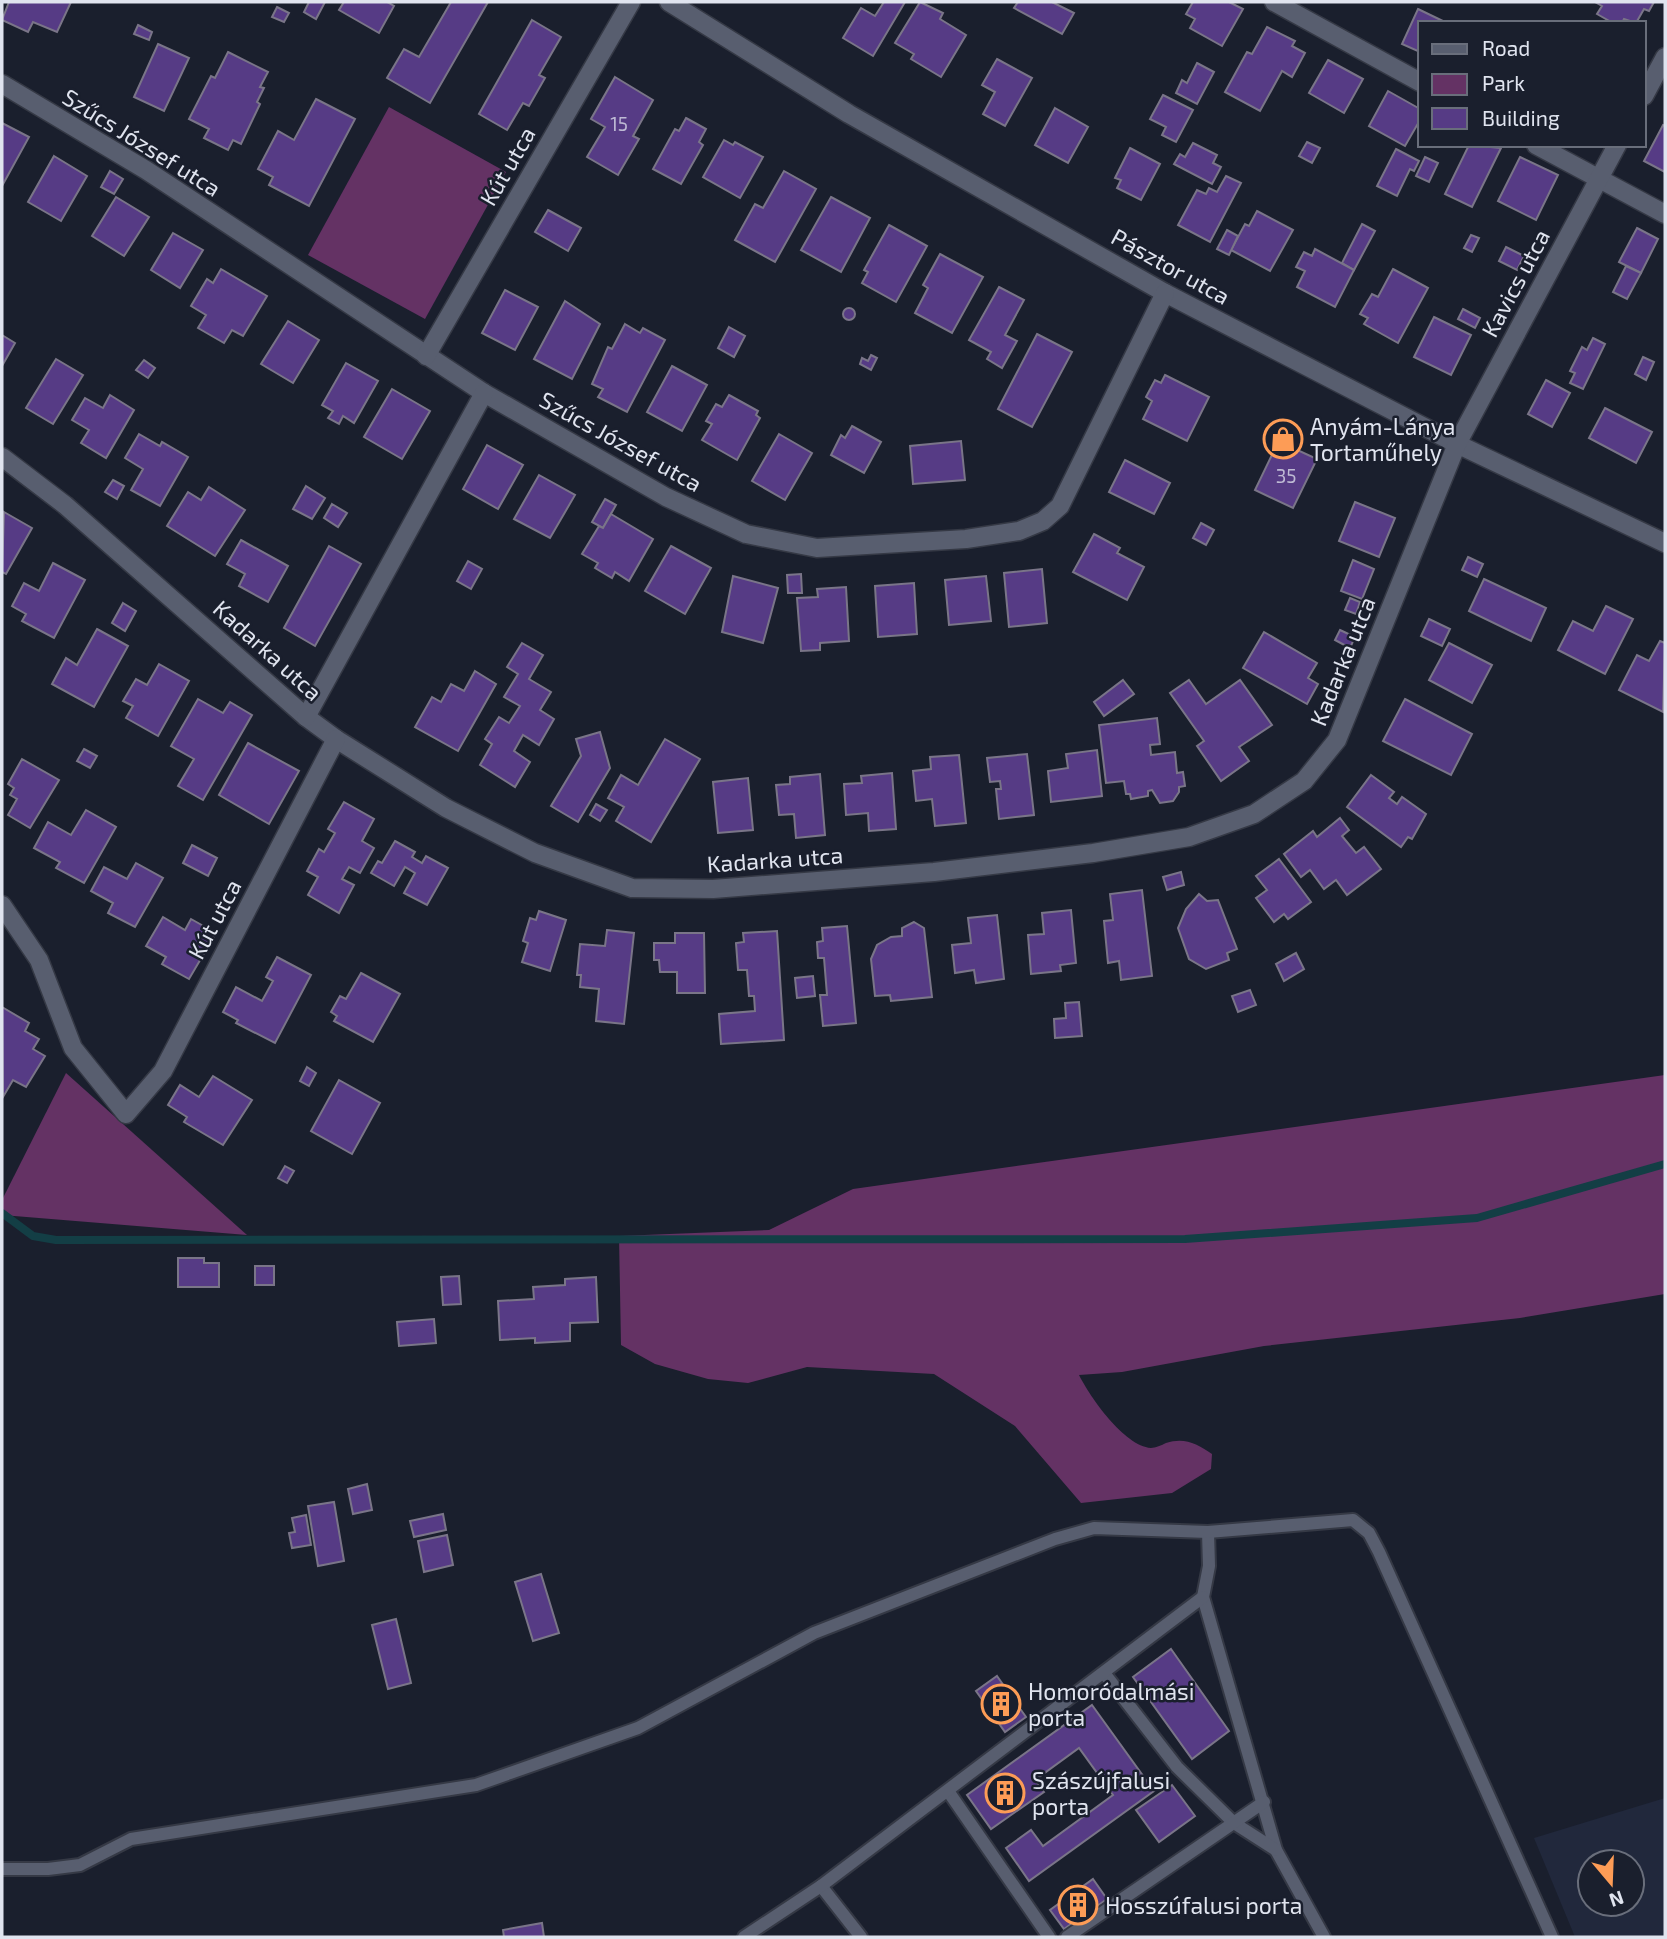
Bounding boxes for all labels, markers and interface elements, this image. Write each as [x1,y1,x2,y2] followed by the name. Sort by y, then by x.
[1418,21,1646,147] legend
[1482,35,1530,60] text: Road
[1482,70,1525,95] text: Park
[58,82,226,202] street label: Szűcs József utca
[1482,105,1560,130] text: Building
[610,112,628,135] house number: 15
[473,122,541,210] street label: Kút utca
[1107,222,1235,310] street label: Pásztor utca
[1475,224,1555,342] street label: Kavics utca
[535,385,707,497] street label: Szűcs József utca
[1310,412,1455,466] place label: Anyám-Lánya Tortaműhely
[1262,418,1304,460] shop icon: Anyám-Lánya Tortaműhely
[1276,464,1296,487] house number: 35
[1303,592,1381,730] street label: Kadarka utca
[208,594,328,706] street label: Kadarka utca
[706,840,844,878] street label: Kadarka utca
[181,874,247,964] street label: Kút utca
[1028,1677,1194,1731] place label: Homoródalmási porta
[980,1683,1022,1725] building icon: Homoródalmási porta
[1032,1766,1170,1820] place label: Szászújfalusi porta
[984,1772,1026,1814] building icon: Szászújfalusi porta
[1576,1848,1646,1918] north arrow
[1057,1884,1099,1926] building icon: Hosszúfalusi porta
[1606,1886,1627,1913] text: N
[1105,1891,1302,1919] place label: Hosszúfalusi porta

